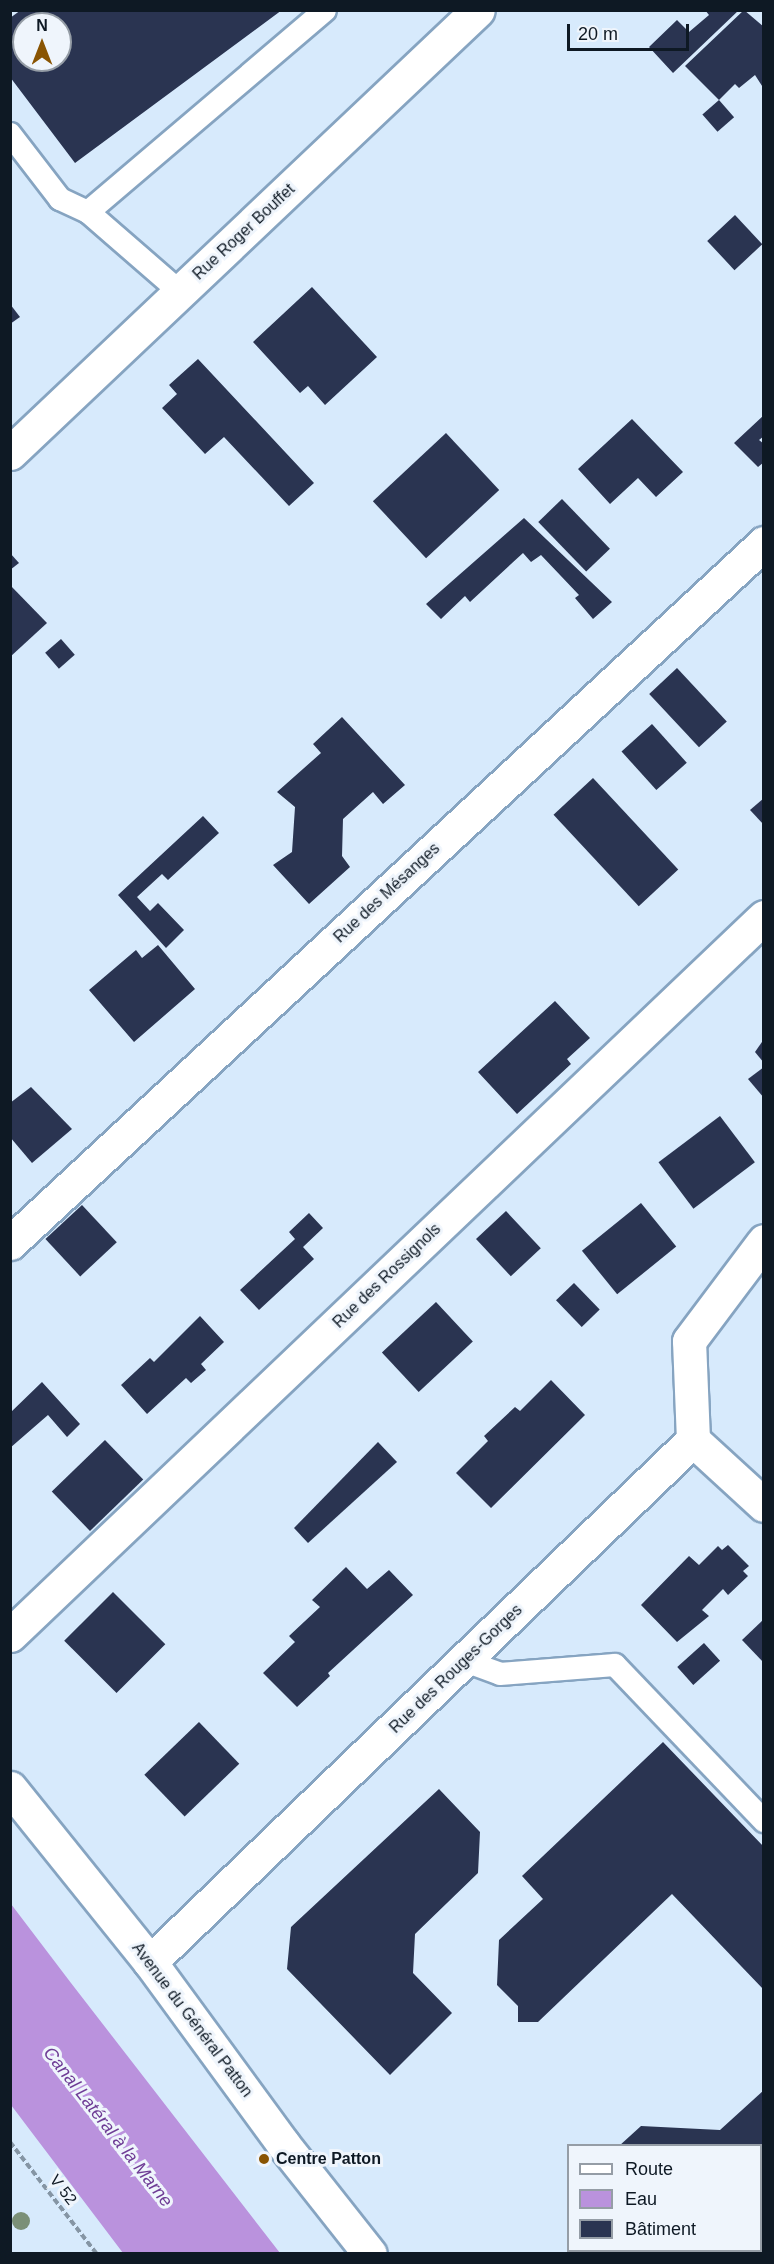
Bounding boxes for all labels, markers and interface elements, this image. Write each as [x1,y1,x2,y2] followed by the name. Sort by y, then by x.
[12,12,72,72] north arrow
[570,12,692,50] scale bar
[36,17,48,34] text: N
[578,24,618,44] text: 20 m
[189,180,299,284] street label: Rue Roger Bouffet
[330,839,444,947] street label: Rue des Mésanges
[329,1220,445,1332] street label: Rue des Rossignols
[386,1601,526,1737] street label: Rue des Rouges-Gorges
[128,1939,256,2101] street label: Avenue du Général Patton
[39,2043,177,2211] water label: Canal Latéral à la Marne
[567,2144,762,2252] legend
[276,2149,381,2169] place label: Centre Patton
[257,2152,271,2166] marker: Centre Patton
[625,2159,673,2179] text: Route
[45,2171,81,2209] street label: V 52
[625,2189,657,2209] text: Eau
[625,2219,696,2239] text: Bâtiment

